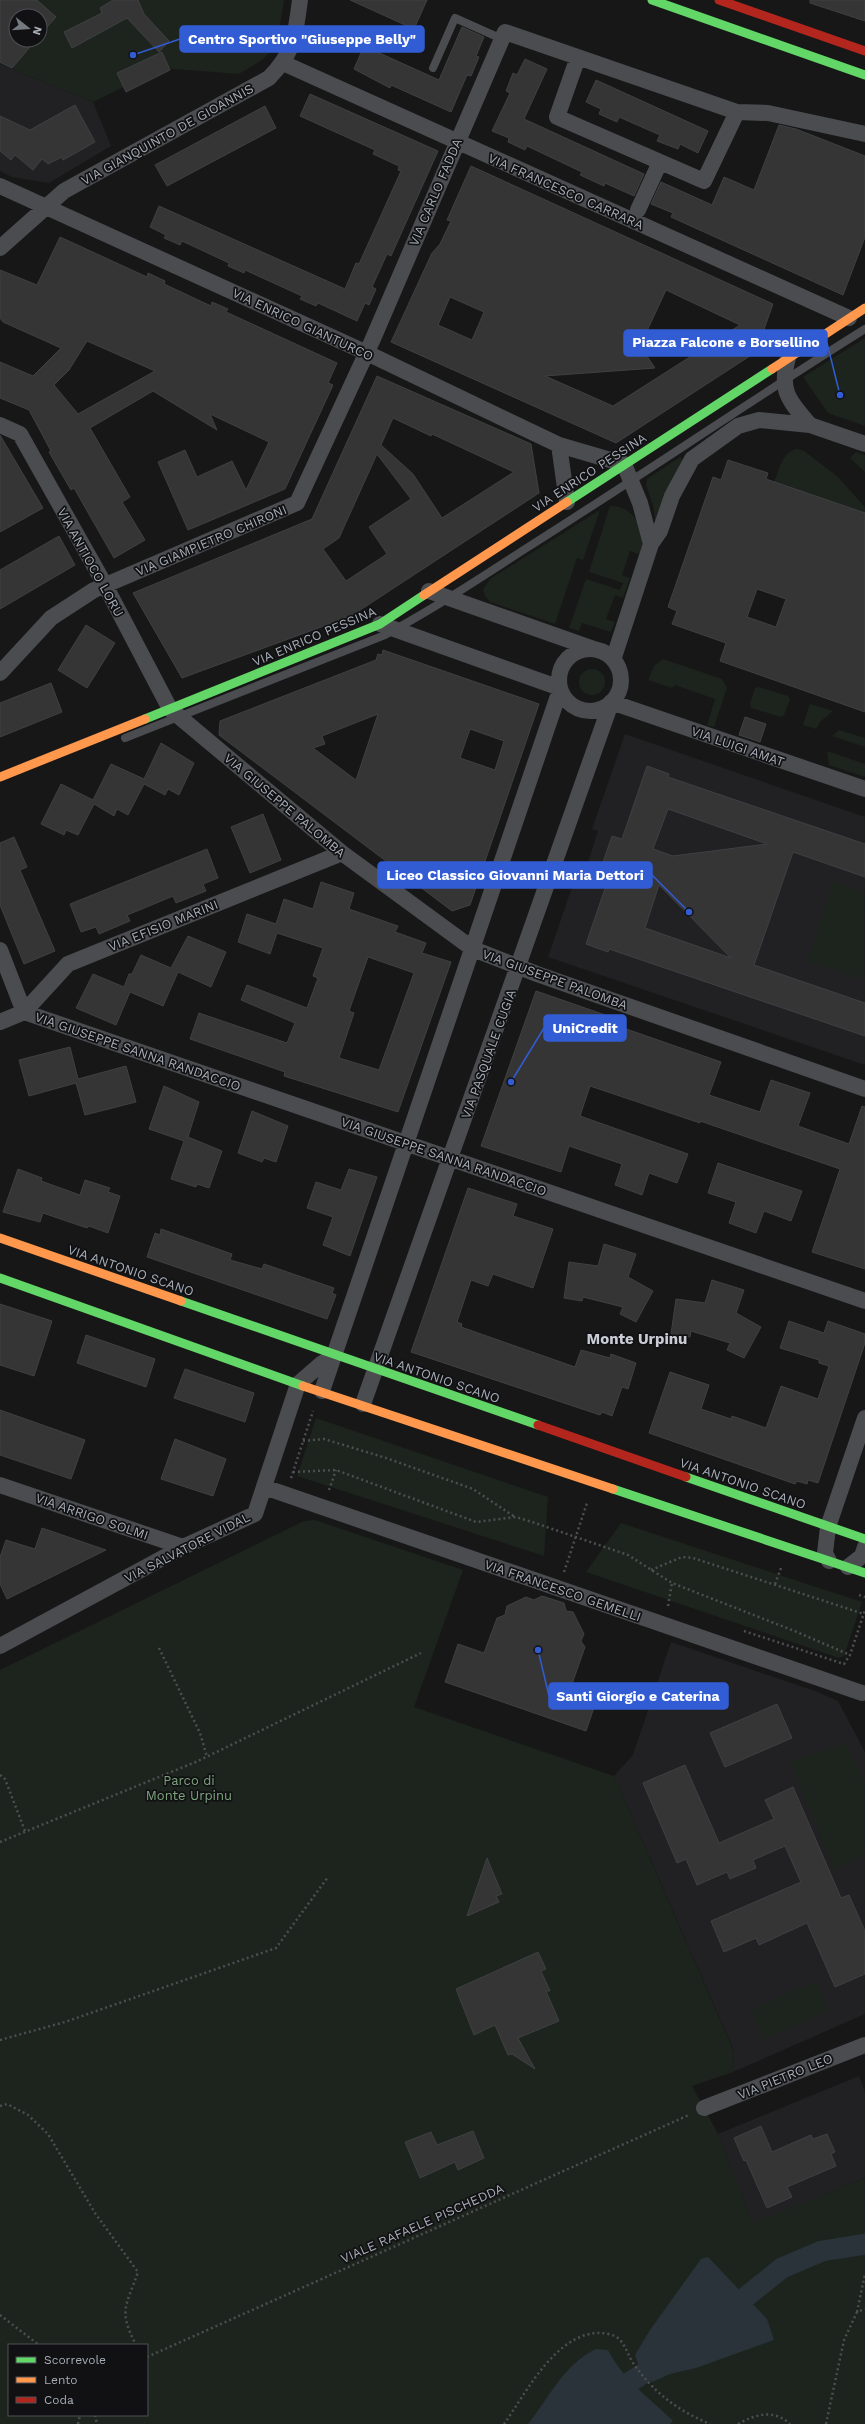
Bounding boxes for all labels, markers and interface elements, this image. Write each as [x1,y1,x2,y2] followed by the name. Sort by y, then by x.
[8,8,48,48] north arrow
[30,25,44,37] text: N
[180,26,424,52] callout: Centro Sportivo "Giuseppe Belly"
[188,31,416,47] text: Centro Sportivo "Giuseppe Belly"
[78,81,256,188] street label: VIA GIANQUINTO DE GIOANNIS
[406,136,465,248] street label: VIA CARLO FADDA
[486,150,646,233] street label: VIA FRANCESCO CARRARA
[230,285,376,364] street label: VIA ENRICO GIANTURCO
[624,330,827,356] callout: Piazza Falcone e Borsellino
[632,334,820,350] text: Piazza Falcone e Borsellino
[529,430,649,515] street label: VIA ENRICO PESSINA
[134,502,289,579] street label: VIA GIAMPIETRO CHIRONI
[54,505,127,619] street label: VIA ANTIOCO LORU
[250,603,379,669] street label: VIA ENRICO PESSINA
[689,724,787,769] street label: VIA LUIGI AMAT
[221,750,349,861] street label: VIA GIUSEPPE PALOMBA
[378,862,652,888] callout: Liceo Classico Giovanni Maria Dettori
[386,867,644,883] text: Liceo Classico Giovanni Maria Dettori
[106,897,220,954] street label: VIA EFISIO MARINI
[480,946,630,1013] street label: VIA GIUSEPPE PALOMBA
[458,987,519,1121] street label: VIA PASQUALE CUGIA
[33,1009,243,1094] street label: VIA GIUSEPPE SANNA RANDACCIO
[544,1015,626,1041] callout: UniCredit
[552,1020,618,1036] text: UniCredit
[339,1114,549,1199] street label: VIA GIUSEPPE SANNA RANDACCIO
[66,1242,196,1299] street label: VIA ANTONIO SCANO
[587,1330,687,1348] district label: Monte Urpinu
[372,1349,502,1406] street label: VIA ANTONIO SCANO
[678,1455,808,1512] street label: VIA ANTONIO SCANO
[33,1490,150,1543] street label: VIA ARRIGO SOLMI
[122,1509,253,1586] street label: VIA SALVATORE VIDAL
[483,1557,643,1624] street label: VIA FRANCESCO GEMELLI
[549,1683,728,1709] callout: Santi Giorgio e Caterina
[556,1688,721,1704] text: Santi Giorgio e Caterina
[146,1773,232,1803] park label: Parco di Monte Urpinu
[736,2051,835,2102] street label: VIA PIETRO LEO
[338,2180,506,2266] street label: VIALE RAFAELE PISCHEDDA
[8,2344,148,2416] legend
[44,2353,106,2367] text: Scorrevole
[44,2373,78,2387] text: Lento
[44,2393,74,2407] text: Coda

